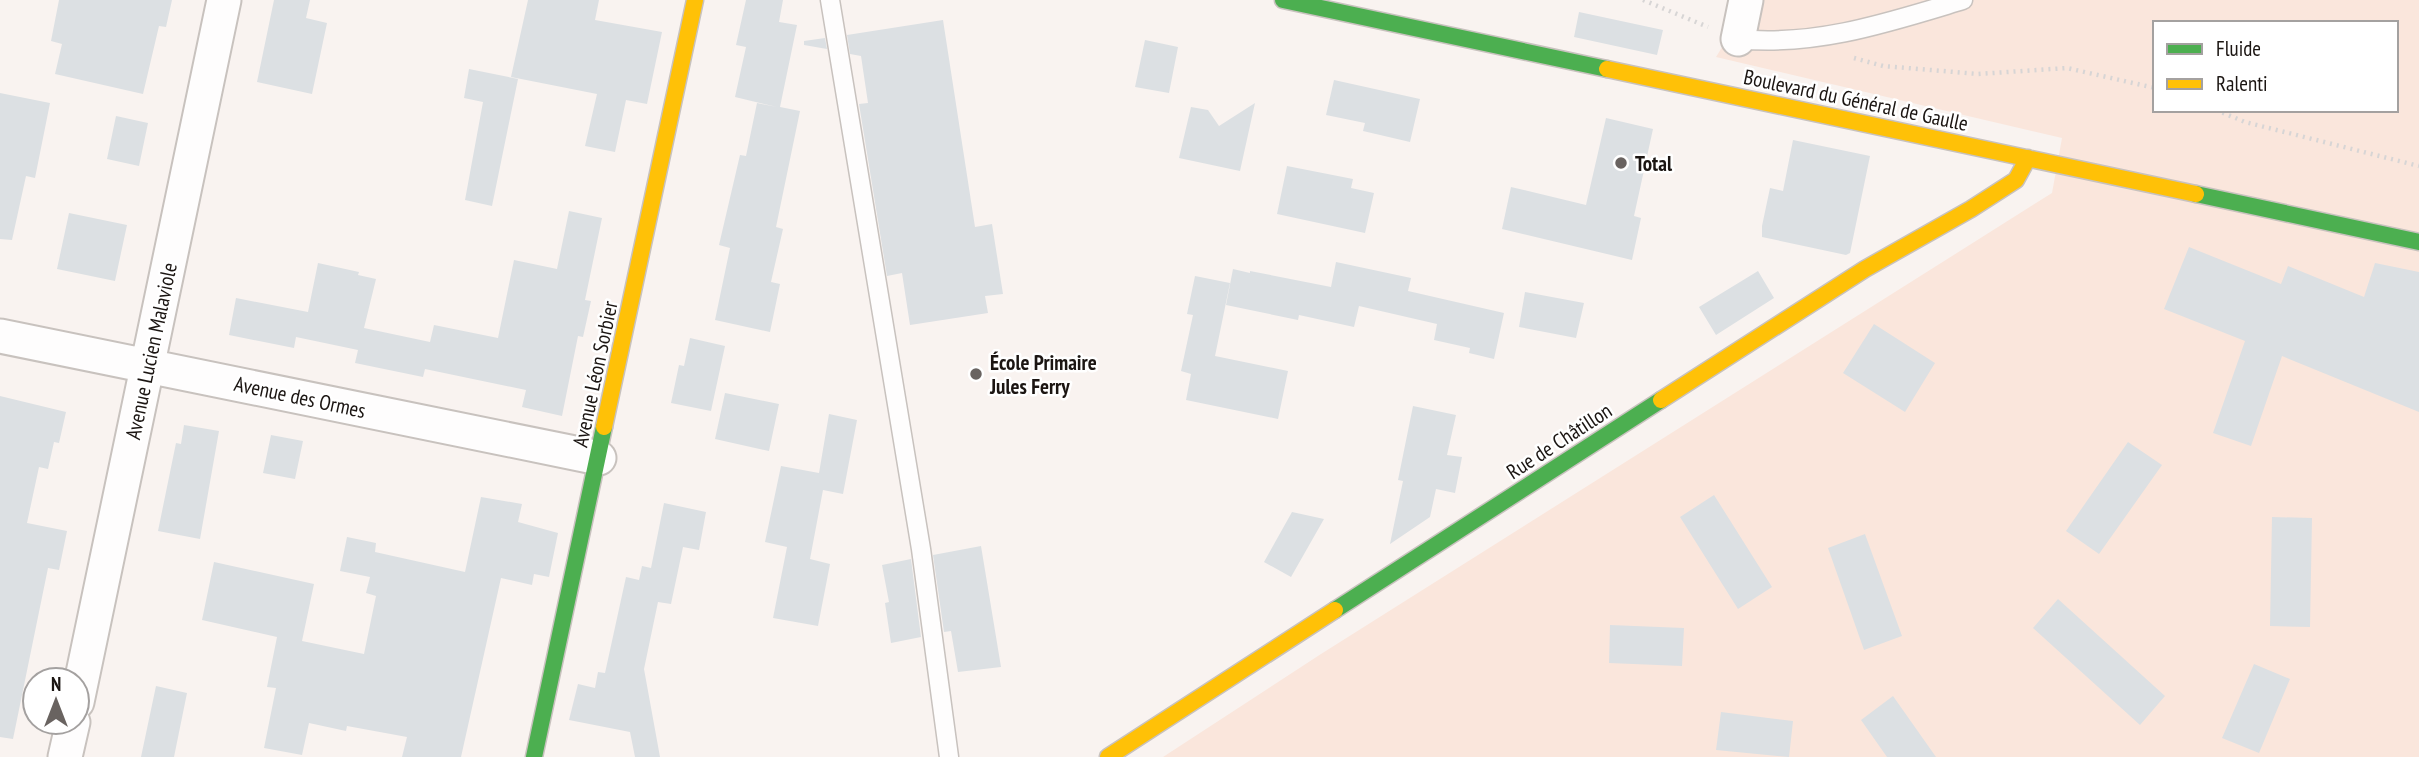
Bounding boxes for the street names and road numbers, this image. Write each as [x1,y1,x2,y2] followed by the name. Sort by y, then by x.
[1741,63,1971,137] street label: Boulevard du Général de Gaulle
[119,260,183,442] street label: Avenue Lucien Malaviole
[566,298,624,449] street label: Avenue Léon Sorbier
[232,370,368,424] street label: Avenue des Ormes
[1501,397,1617,485] street label: Rue de Châtillon

